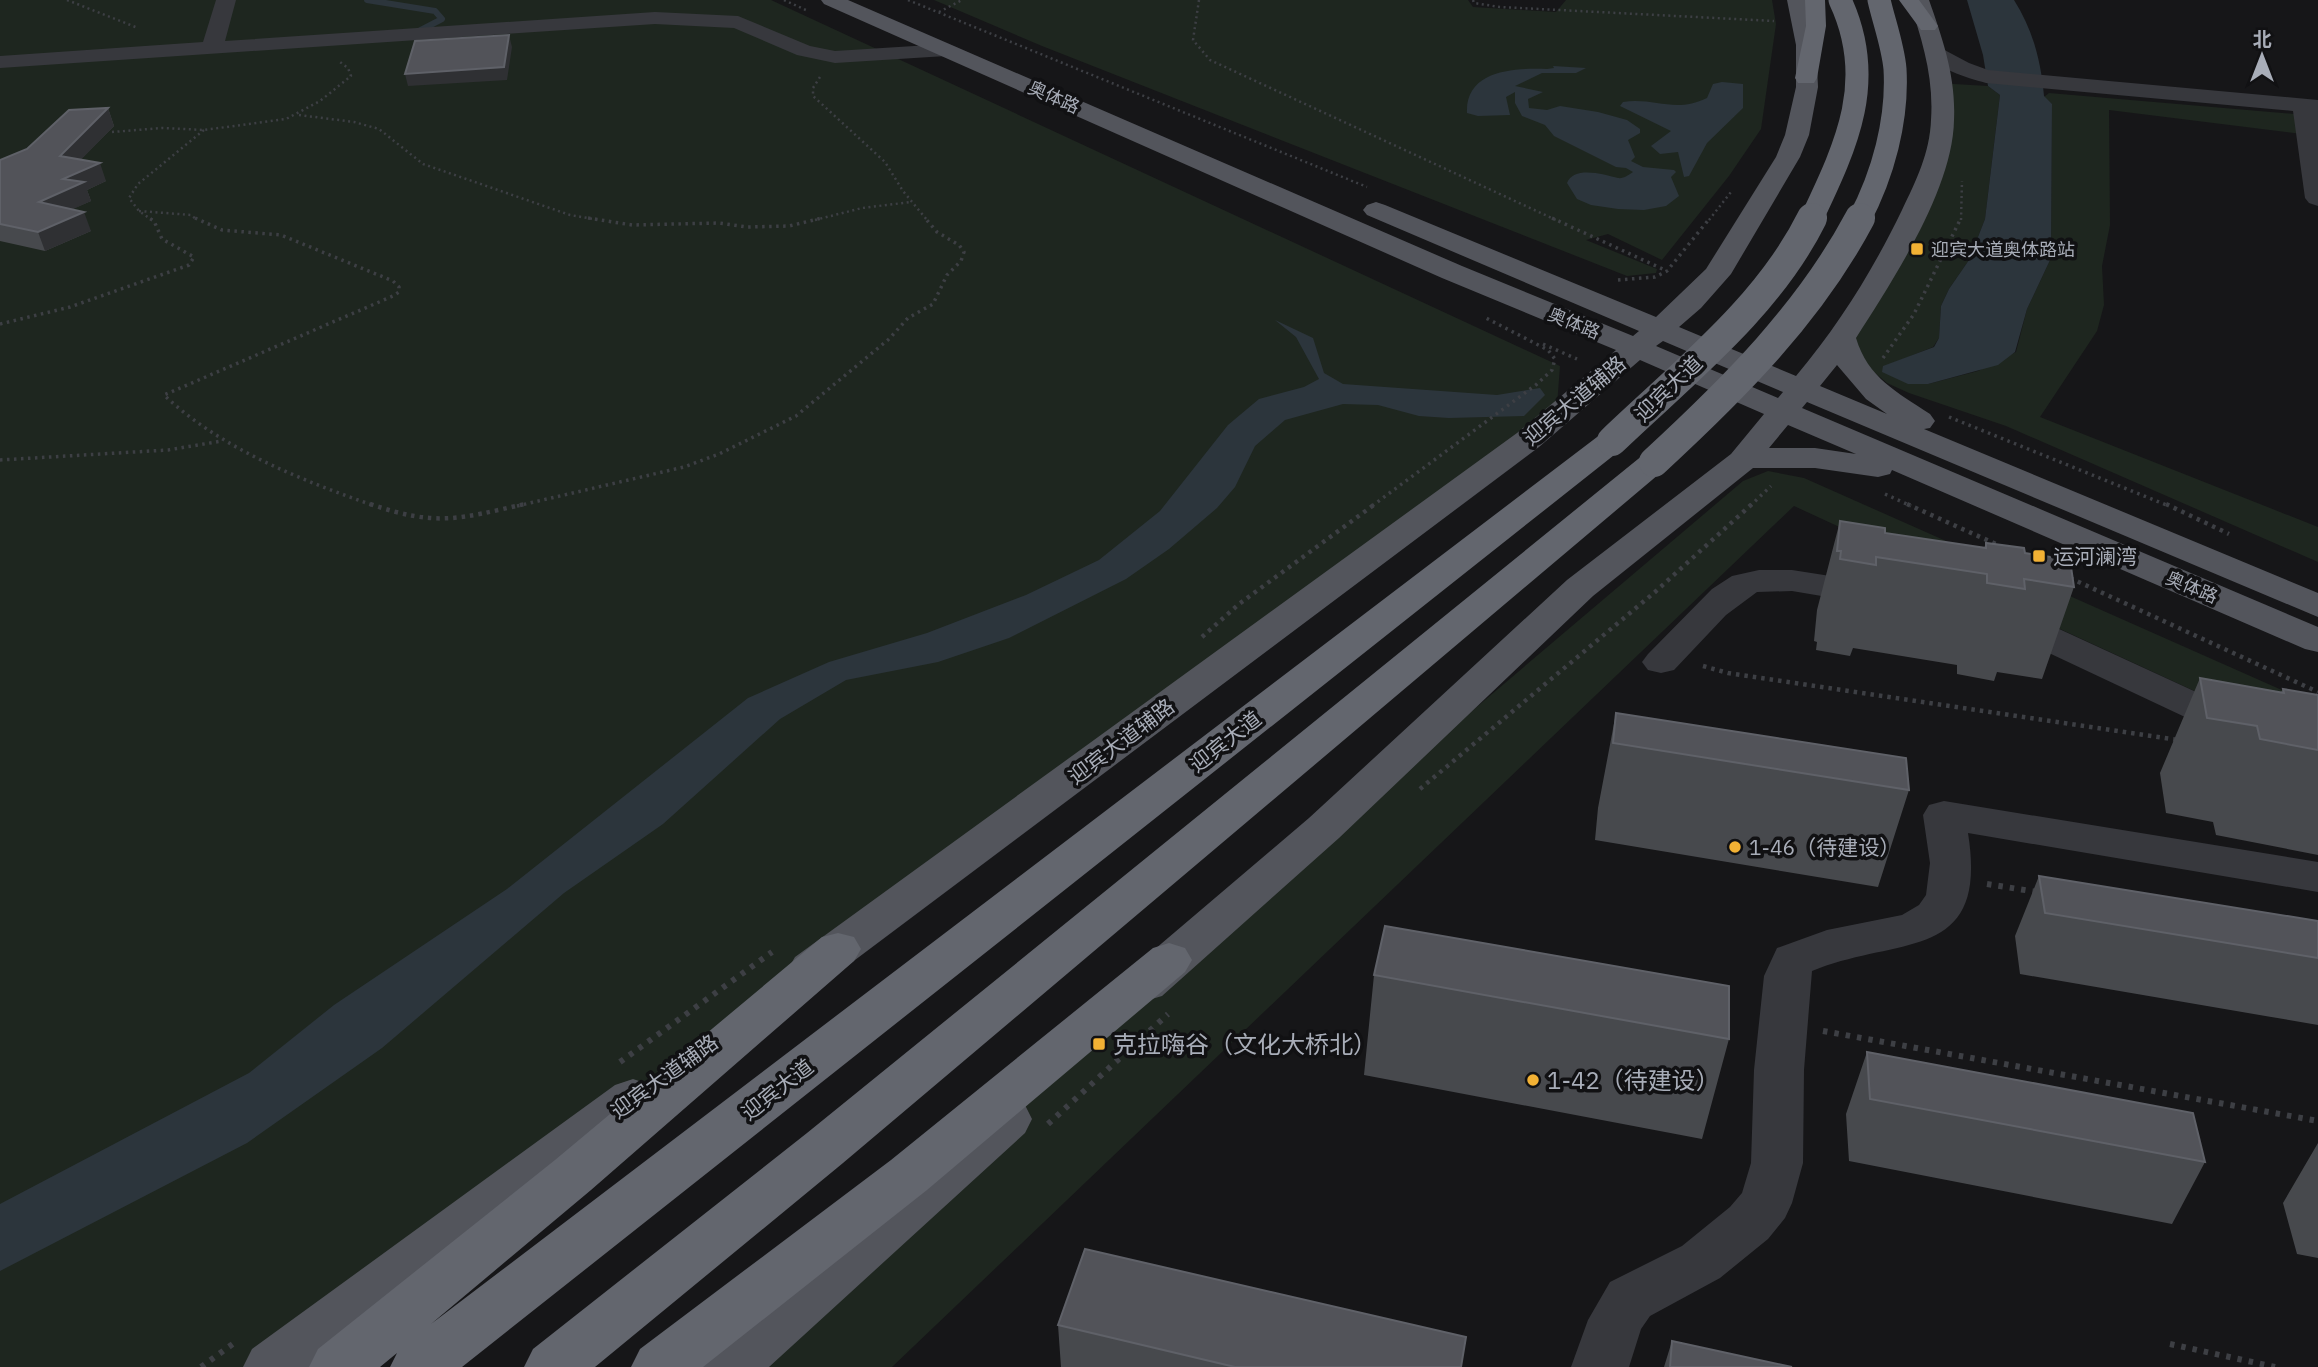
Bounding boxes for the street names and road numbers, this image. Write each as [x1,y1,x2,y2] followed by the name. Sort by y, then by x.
[1025,76,1083,118] street label: 奥体路
[1545,302,1603,344] street label: 奥体路
[1517,349,1631,451] street label: 迎宾大道辅路
[1628,349,1708,427] street label: 迎宾大道
[2163,566,2221,608] street label: 奥体路
[1062,692,1180,790] street label: 迎宾大道辅路
[1183,704,1267,778] street label: 迎宾大道
[605,1028,723,1124] street label: 迎宾大道辅路
[735,1052,819,1126] street label: 迎宾大道

